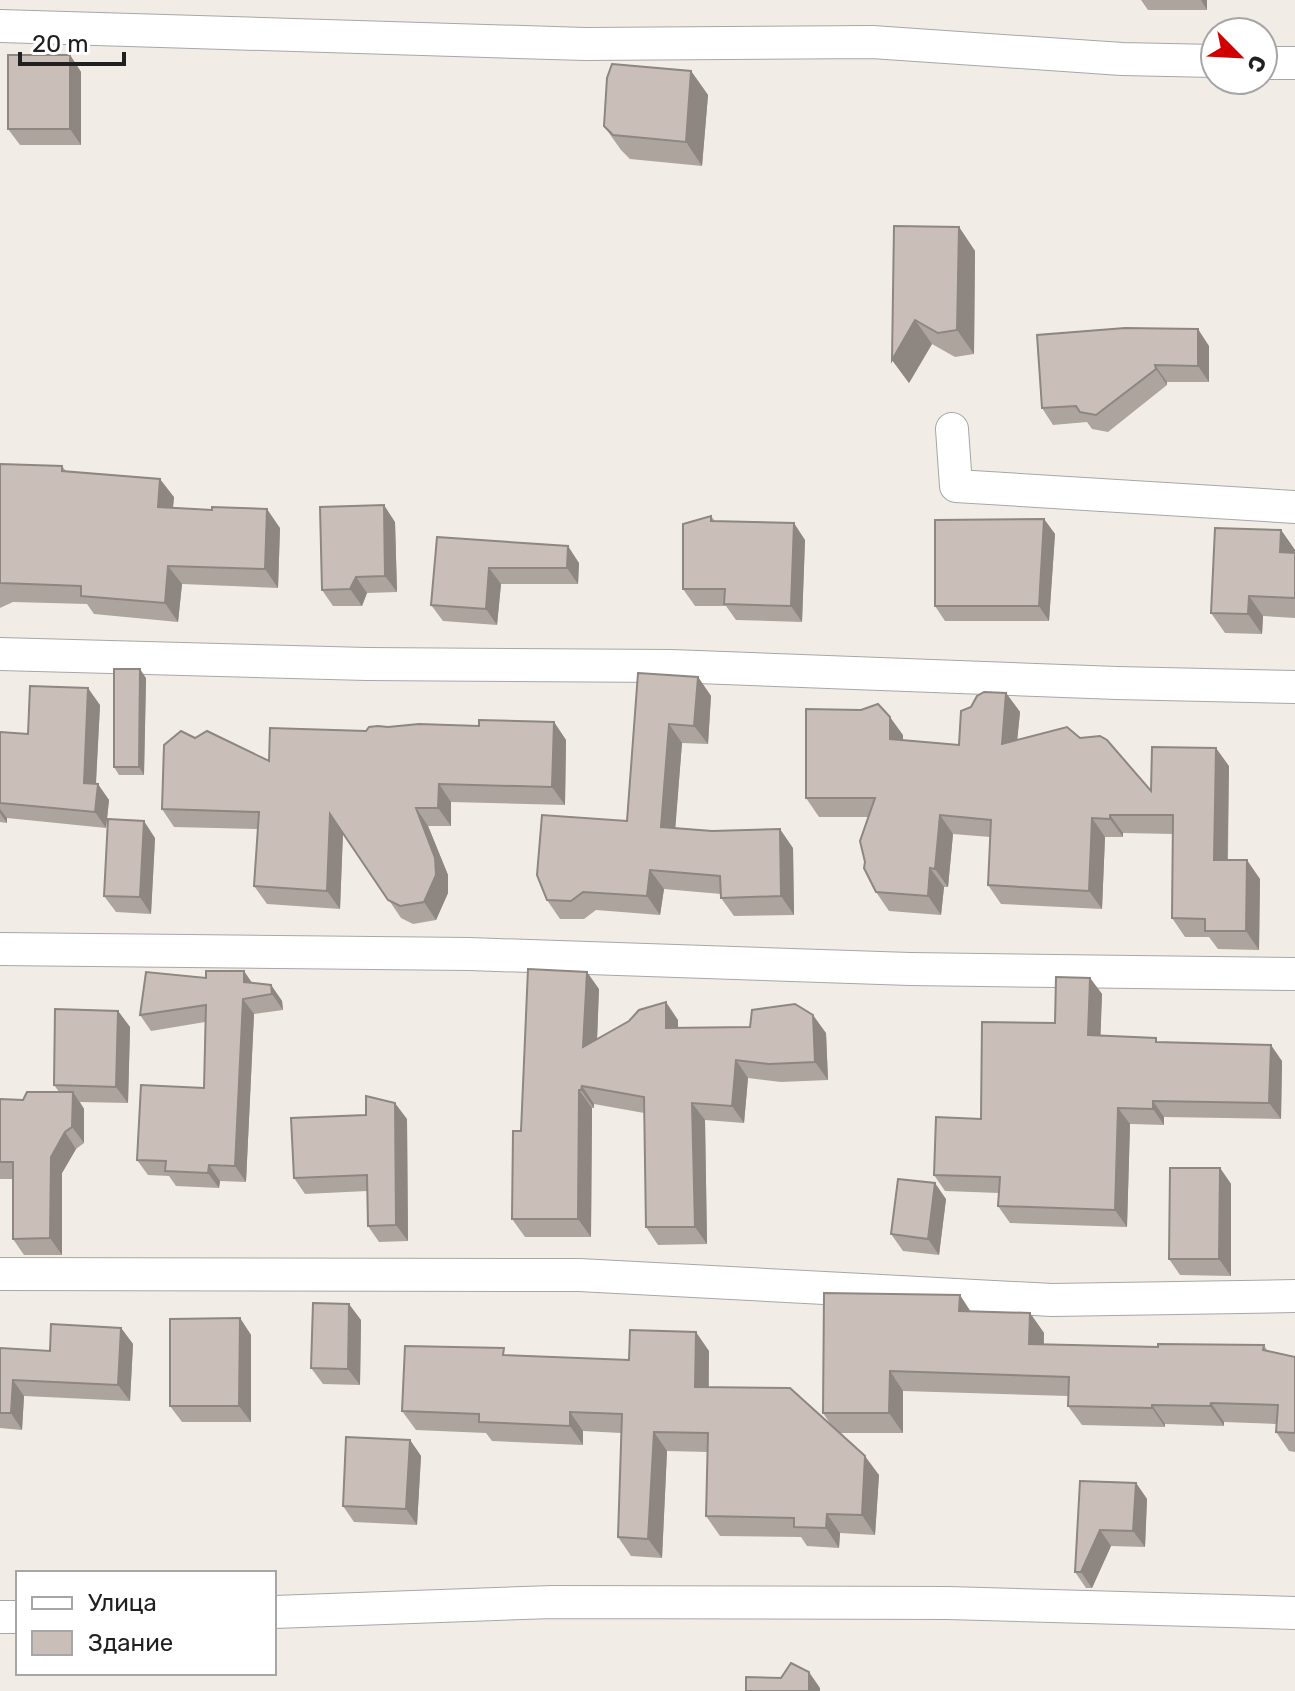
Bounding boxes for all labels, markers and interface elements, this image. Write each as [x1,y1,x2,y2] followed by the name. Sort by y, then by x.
[20,16,124,66] scale bar
[1199,16,1279,96] north arrow
[32,30,89,58] text: 20 m
[1241,51,1272,76] text: С
[16,1571,276,1675] legend
[88,1589,157,1617] text: Улица
[88,1629,173,1657] text: Здание

